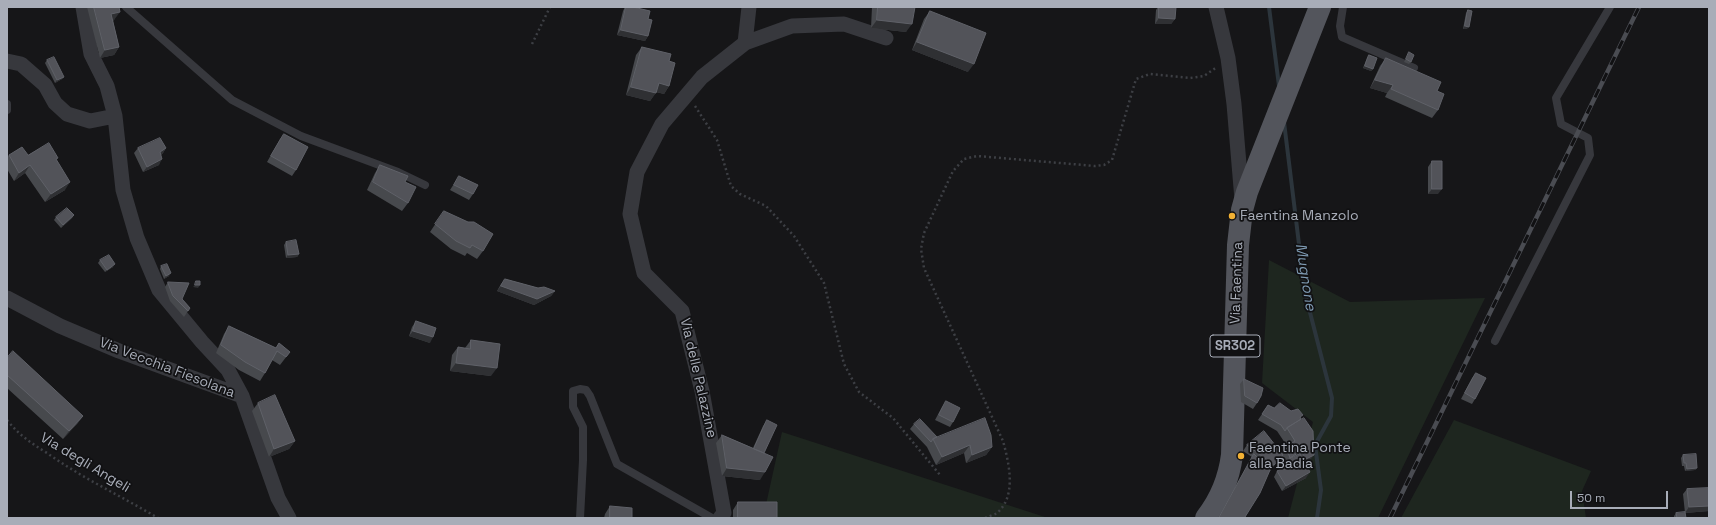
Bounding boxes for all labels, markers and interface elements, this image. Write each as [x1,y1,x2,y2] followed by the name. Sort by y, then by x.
[1240,208,1359,224] place label: Faentina Manzolo
[1227,211,1237,221] marker: Faentina Manzolo
[1227,242,1247,324] street label: Via Faentina
[1291,242,1319,312] water label: Mugnone
[676,316,720,440] street label: Via delle Palazzine
[97,334,237,402] street label: Via Vecchia Fiesolana
[1210,335,1260,357] road number: SR302
[37,430,133,496] street label: Via degli Angeli
[1249,440,1351,472] place label: Faentina Ponte alla Badia
[1236,451,1246,461] marker: Faentina Ponte alla Badia
[1572,483,1670,509] scale bar
[1577,490,1605,506] text: 50 m

